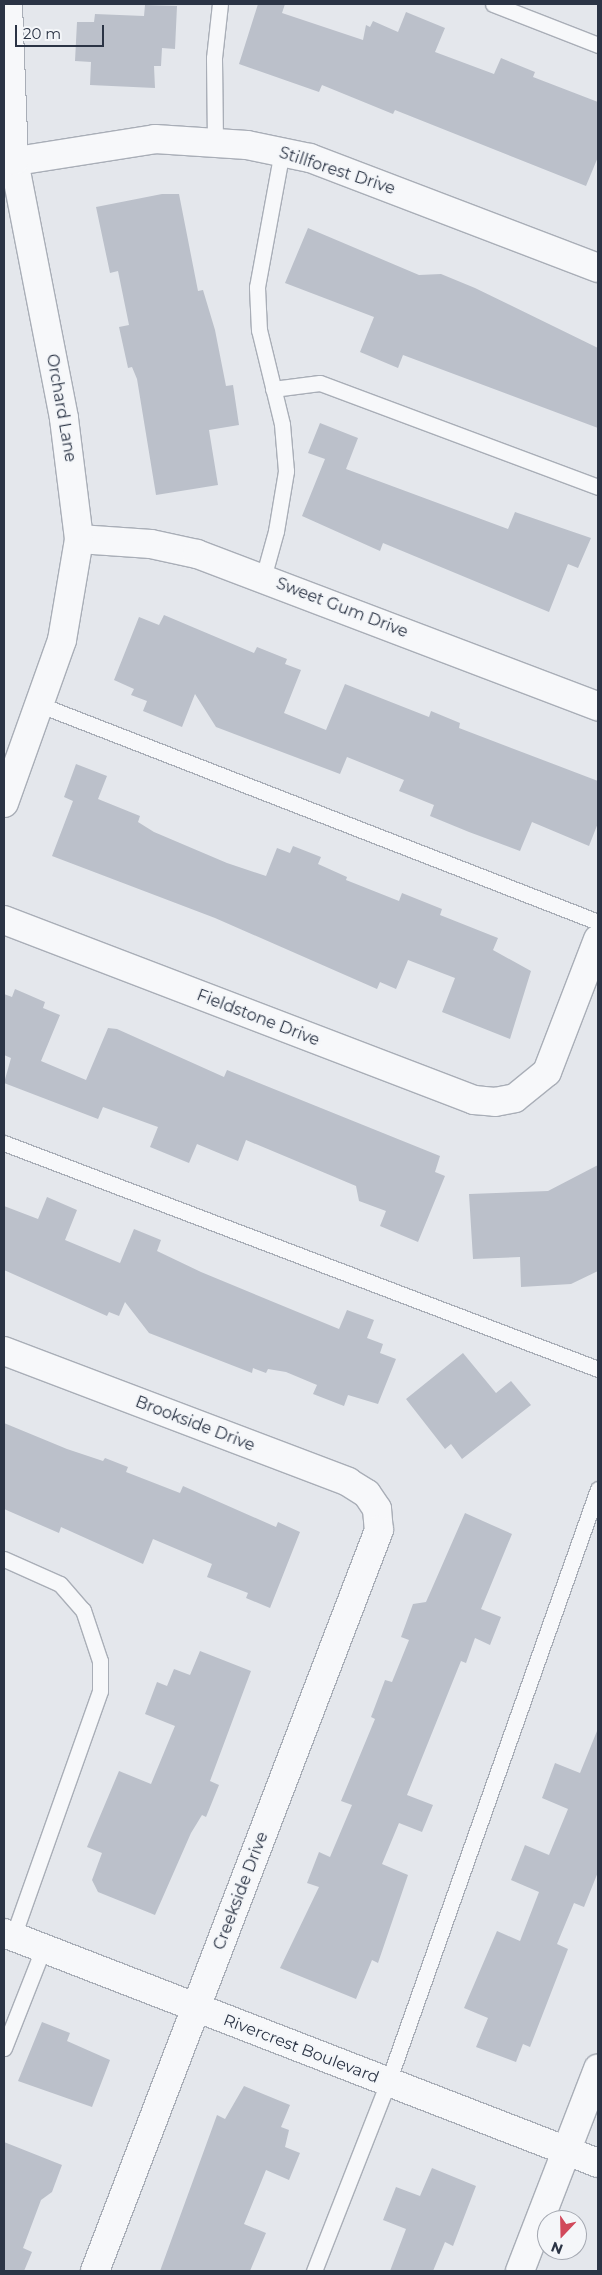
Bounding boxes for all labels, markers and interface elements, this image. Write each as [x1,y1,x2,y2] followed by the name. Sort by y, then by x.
[18,15,106,47] scale bar
[23,24,61,43] text: 20 m
[277,143,397,199] street label: Stillforest Drive
[42,352,80,464] street label: Orchard Lane
[273,574,411,642] street label: Sweet Gum Drive
[194,986,322,1050] street label: Fieldstone Drive
[133,1392,257,1456] street label: Brookside Drive
[210,1829,272,1953] street label: Creekside Drive
[221,2010,381,2088] street label: Rivercrest Boulevard
[537,2210,587,2260] north arrow
[548,2238,565,2258] text: N

